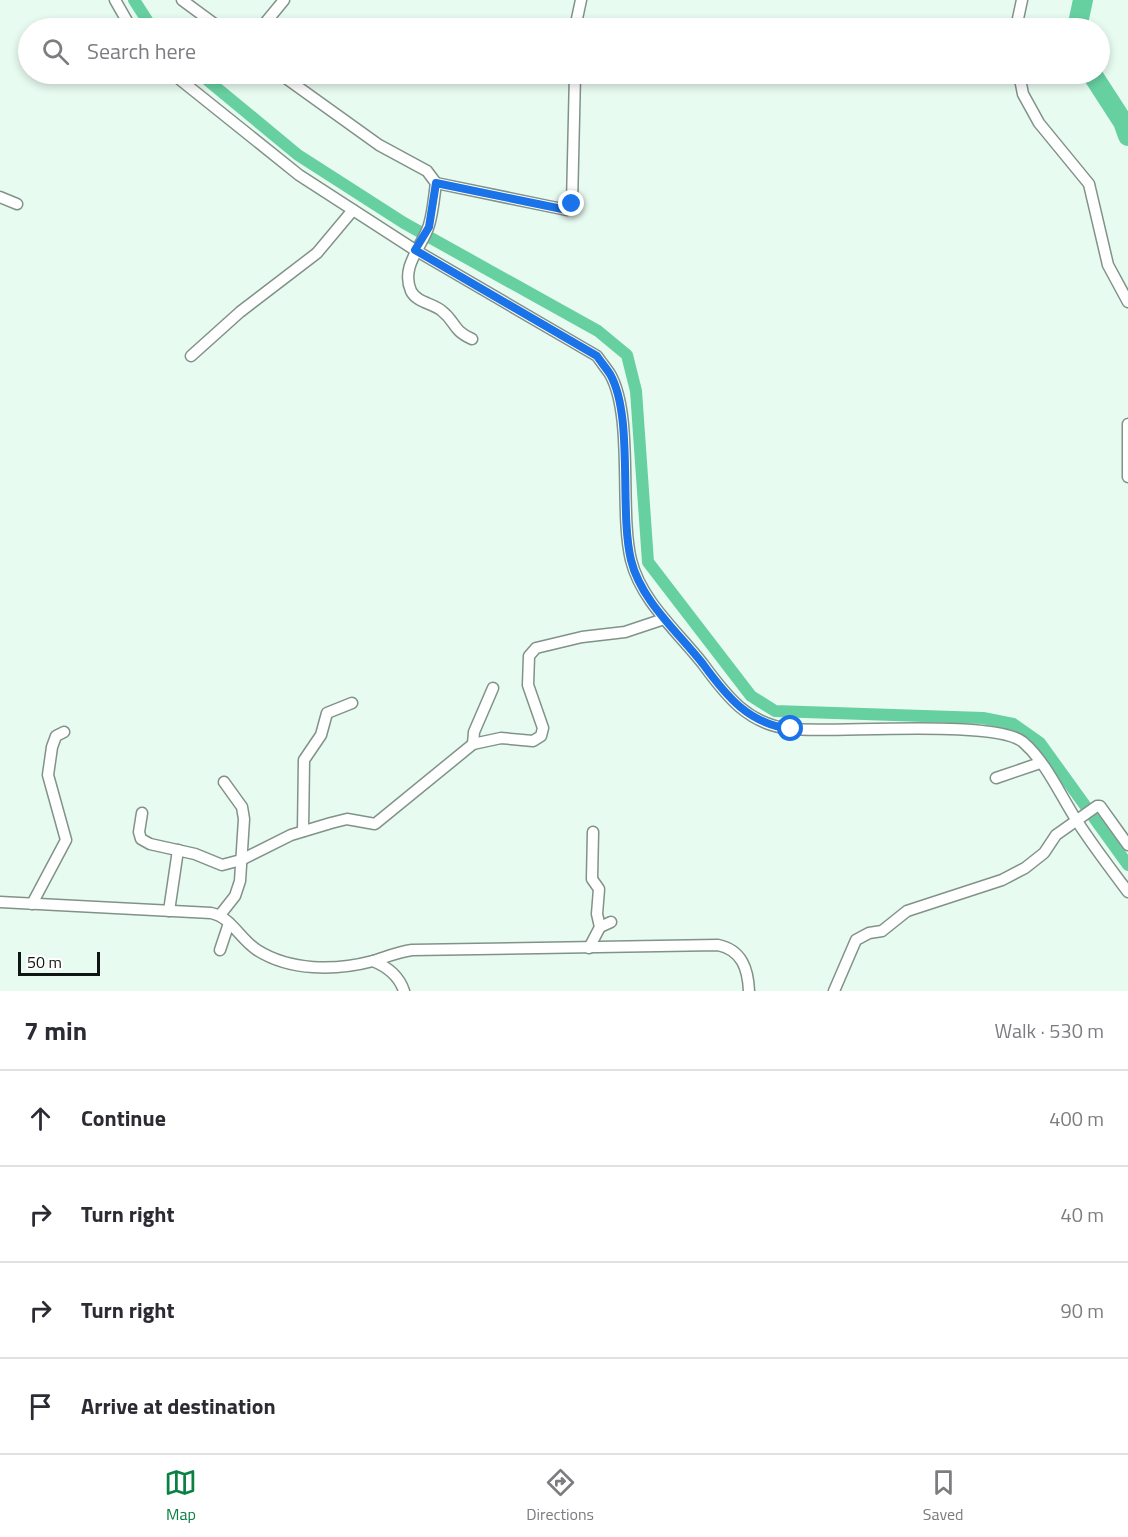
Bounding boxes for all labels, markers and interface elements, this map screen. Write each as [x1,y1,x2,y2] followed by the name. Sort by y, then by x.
[18,18,1110,84] search box
[87,34,196,68] text: Search here
[39,35,72,68] icon: search
[558,190,584,216] route end
[777,715,803,741] route start
[18,949,100,977] scale bar
[27,950,62,974] text: 50 m
[24,1011,87,1050] text: 7 min
[995,1015,1104,1046] text: Walk · 530 m
[81,1101,166,1135] text: Continue
[24,1102,57,1135] icon: ahead
[1049,1103,1104,1134] text: 400 m
[81,1197,175,1231] text: Turn right
[24,1198,57,1231] icon: right
[1060,1199,1104,1230] text: 40 m
[81,1293,175,1327] text: Turn right
[24,1294,57,1327] icon: right
[1060,1295,1104,1326] text: 90 m
[81,1389,276,1423] text: Arrive at destination
[24,1390,57,1423] icon: arrive
[164,1466,197,1526] tab: Map
[526,1466,594,1526] tab: Directions
[923,1466,964,1526] tab: Saved

